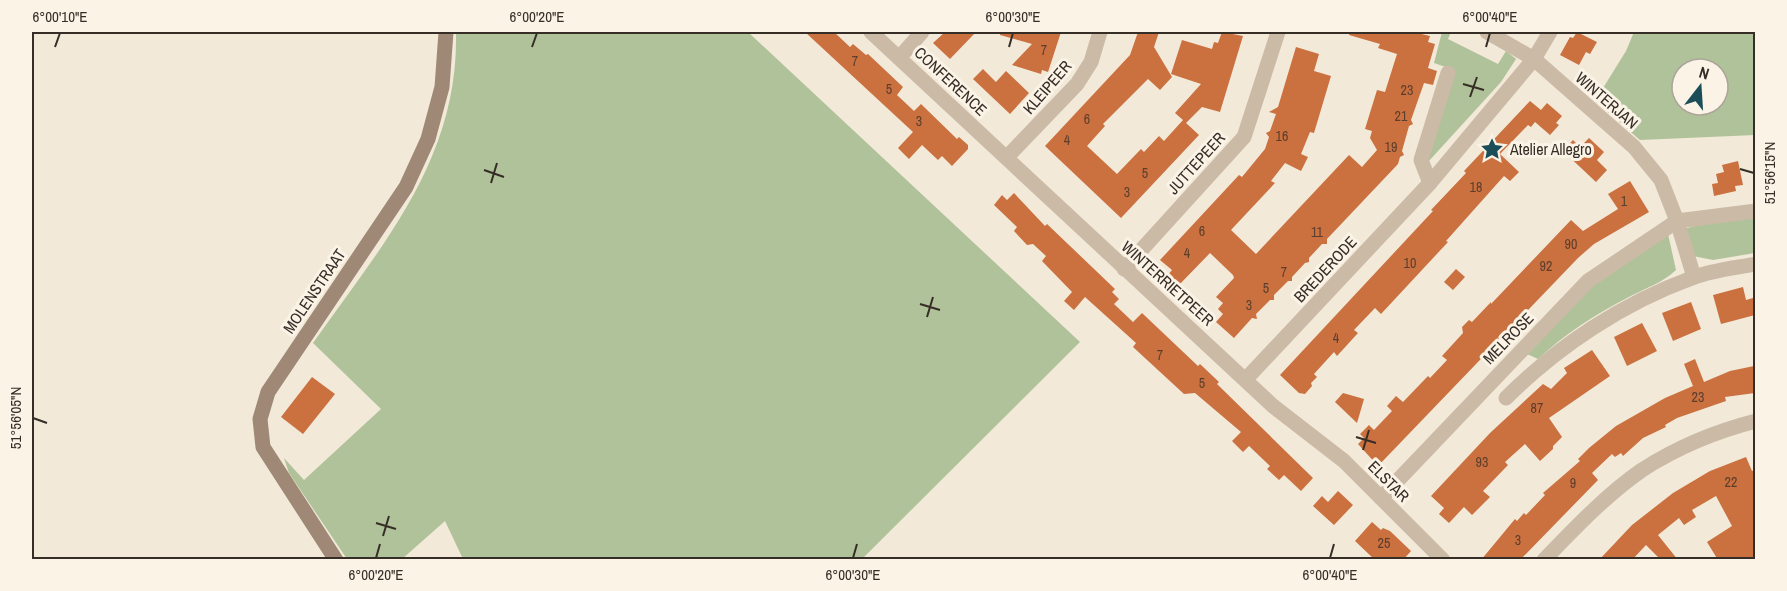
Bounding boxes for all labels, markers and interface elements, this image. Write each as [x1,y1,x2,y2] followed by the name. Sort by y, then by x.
[32,6,88,27] text: 6°00'10"E
[509,6,565,27] text: 6°00'20"E
[985,6,1041,27] text: 6°00'30"E
[1462,6,1518,27] text: 6°00'40"E
[1041,41,1047,59] house number: 7
[910,42,992,120] street label: CONFERENCE
[852,52,858,70] house number: 7
[1018,55,1077,118] street label: KLEIPEER
[1670,57,1730,117] north arrow
[1697,61,1712,85] text: N
[1571,67,1643,133] street label: WINTERJAN
[886,80,892,98] house number: 5
[1401,81,1413,99] house number: 23
[1395,107,1408,125] house number: 21
[1084,110,1090,128] house number: 6
[916,112,922,130] house number: 3
[1162,127,1230,199] street label: JUTTEPEER
[1276,127,1288,145] house number: 16
[1064,131,1071,149] house number: 4
[1479,136,1505,162] place icon: Atelier Allegro
[1385,138,1397,156] house number: 19
[1509,138,1592,160] place label: Atelier Allegro
[1759,142,1780,204] text: 51°56'15"N
[1142,164,1148,182] house number: 5
[1470,178,1482,196] house number: 18
[1124,183,1130,201] house number: 3
[1621,192,1628,210] house number: 1
[1199,222,1205,240] house number: 6
[1311,223,1324,241] house number: 11
[1289,231,1361,307] street label: BREDERODE
[1565,235,1577,253] house number: 90
[1117,236,1219,331] street label: WINTERRIETPEER
[278,244,350,338] street label: MOLENSTRAAT
[1184,244,1191,262] house number: 4
[1404,254,1416,272] house number: 10
[1540,257,1552,275] house number: 92
[1281,263,1287,281] house number: 7
[1263,279,1269,297] house number: 5
[1246,296,1252,314] house number: 3
[1478,307,1538,369] street label: MELROSE
[1333,329,1340,347] house number: 4
[1157,346,1163,364] house number: 7
[1199,374,1205,392] house number: 5
[5,387,26,449] text: 51°56'05"N
[1692,388,1704,406] house number: 23
[1531,399,1543,417] house number: 87
[1476,453,1488,471] house number: 93
[1364,456,1415,507] street label: ELSTAR
[1725,473,1737,491] house number: 22
[1570,474,1576,492] house number: 9
[1515,531,1521,549] house number: 3
[1378,534,1390,552] house number: 25
[348,564,404,585] text: 6°00'20"E
[825,564,881,585] text: 6°00'30"E
[1302,564,1358,585] text: 6°00'40"E

